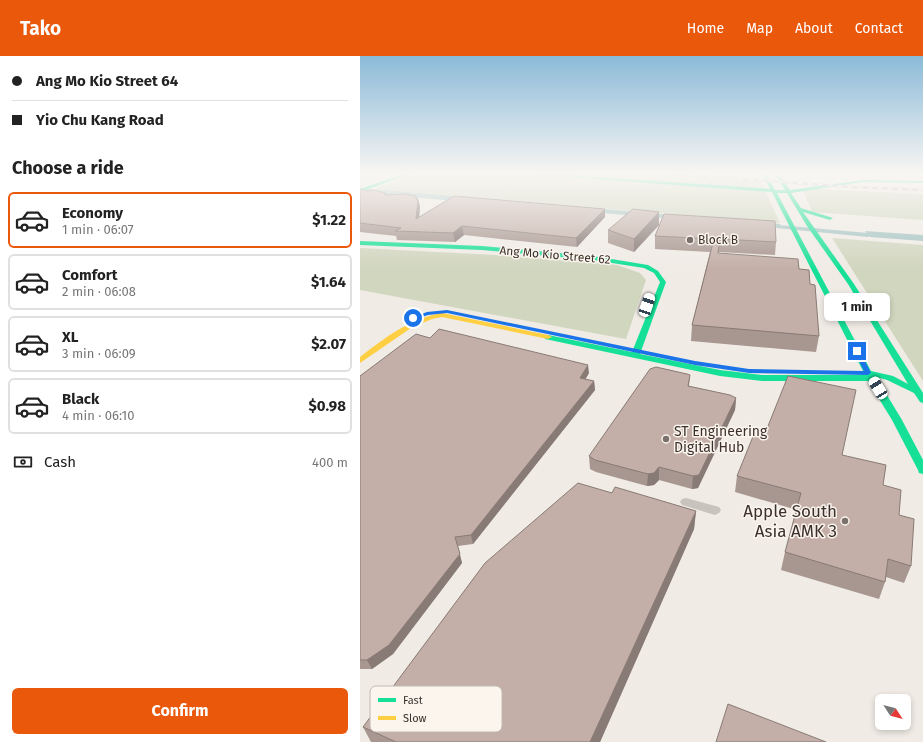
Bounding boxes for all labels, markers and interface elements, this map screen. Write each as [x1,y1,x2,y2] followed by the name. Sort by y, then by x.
[20,17,61,40] text: Tako
[687,20,724,37] text: Home
[746,20,773,37] text: Map
[795,20,833,37] text: About
[855,20,903,37] text: Contact
[36,72,178,90] text: Ang Mo Kio Street 64
[36,111,164,129] text: Yio Chu Kang Road
[12,157,124,179] text: Choose a ride
[14,202,50,238] icon: car
[62,204,123,222] text: Economy
[312,211,346,229] text: $1.22
[62,222,134,237] text: 1 min · 06:07
[698,233,738,247] place label: Block B
[685,235,695,245] marker: Block B
[499,243,611,267] street label: Ang Mo Kio Street 62
[14,264,50,300] icon: car
[62,266,118,284] text: Comfort
[311,273,346,291] text: $1.64
[62,284,136,299] text: 2 min · 06:08
[637,292,657,318] car
[824,293,890,321] callout: 1 min
[841,299,873,314] text: 1 min
[404,309,422,327] route start
[14,326,50,362] icon: car
[62,328,78,346] text: XL
[311,335,346,353] text: $2.07
[848,342,866,360] route end
[62,346,136,361] text: 3 min · 06:09
[867,375,889,401] car
[14,388,50,424] icon: car
[62,390,99,408] text: Black
[309,397,346,415] text: $0.98
[62,408,134,423] text: 4 min · 06:10
[674,423,768,456] place label: ST Engineering Digital Hub
[661,434,671,444] marker: ST Engineering Digital Hub
[12,451,34,473] icon: cash
[44,453,76,471] text: Cash
[312,455,348,470] text: 400 m
[743,501,837,542] place label: Apple South Asia AMK 3
[840,516,850,526] marker: Apple South Asia AMK 3
[370,686,502,732] legend
[12,688,348,734] button: Confirm
[403,694,423,707] text: Fast
[875,694,911,730] north arrow
[875,694,911,730] map controls
[403,712,427,725] text: Slow

